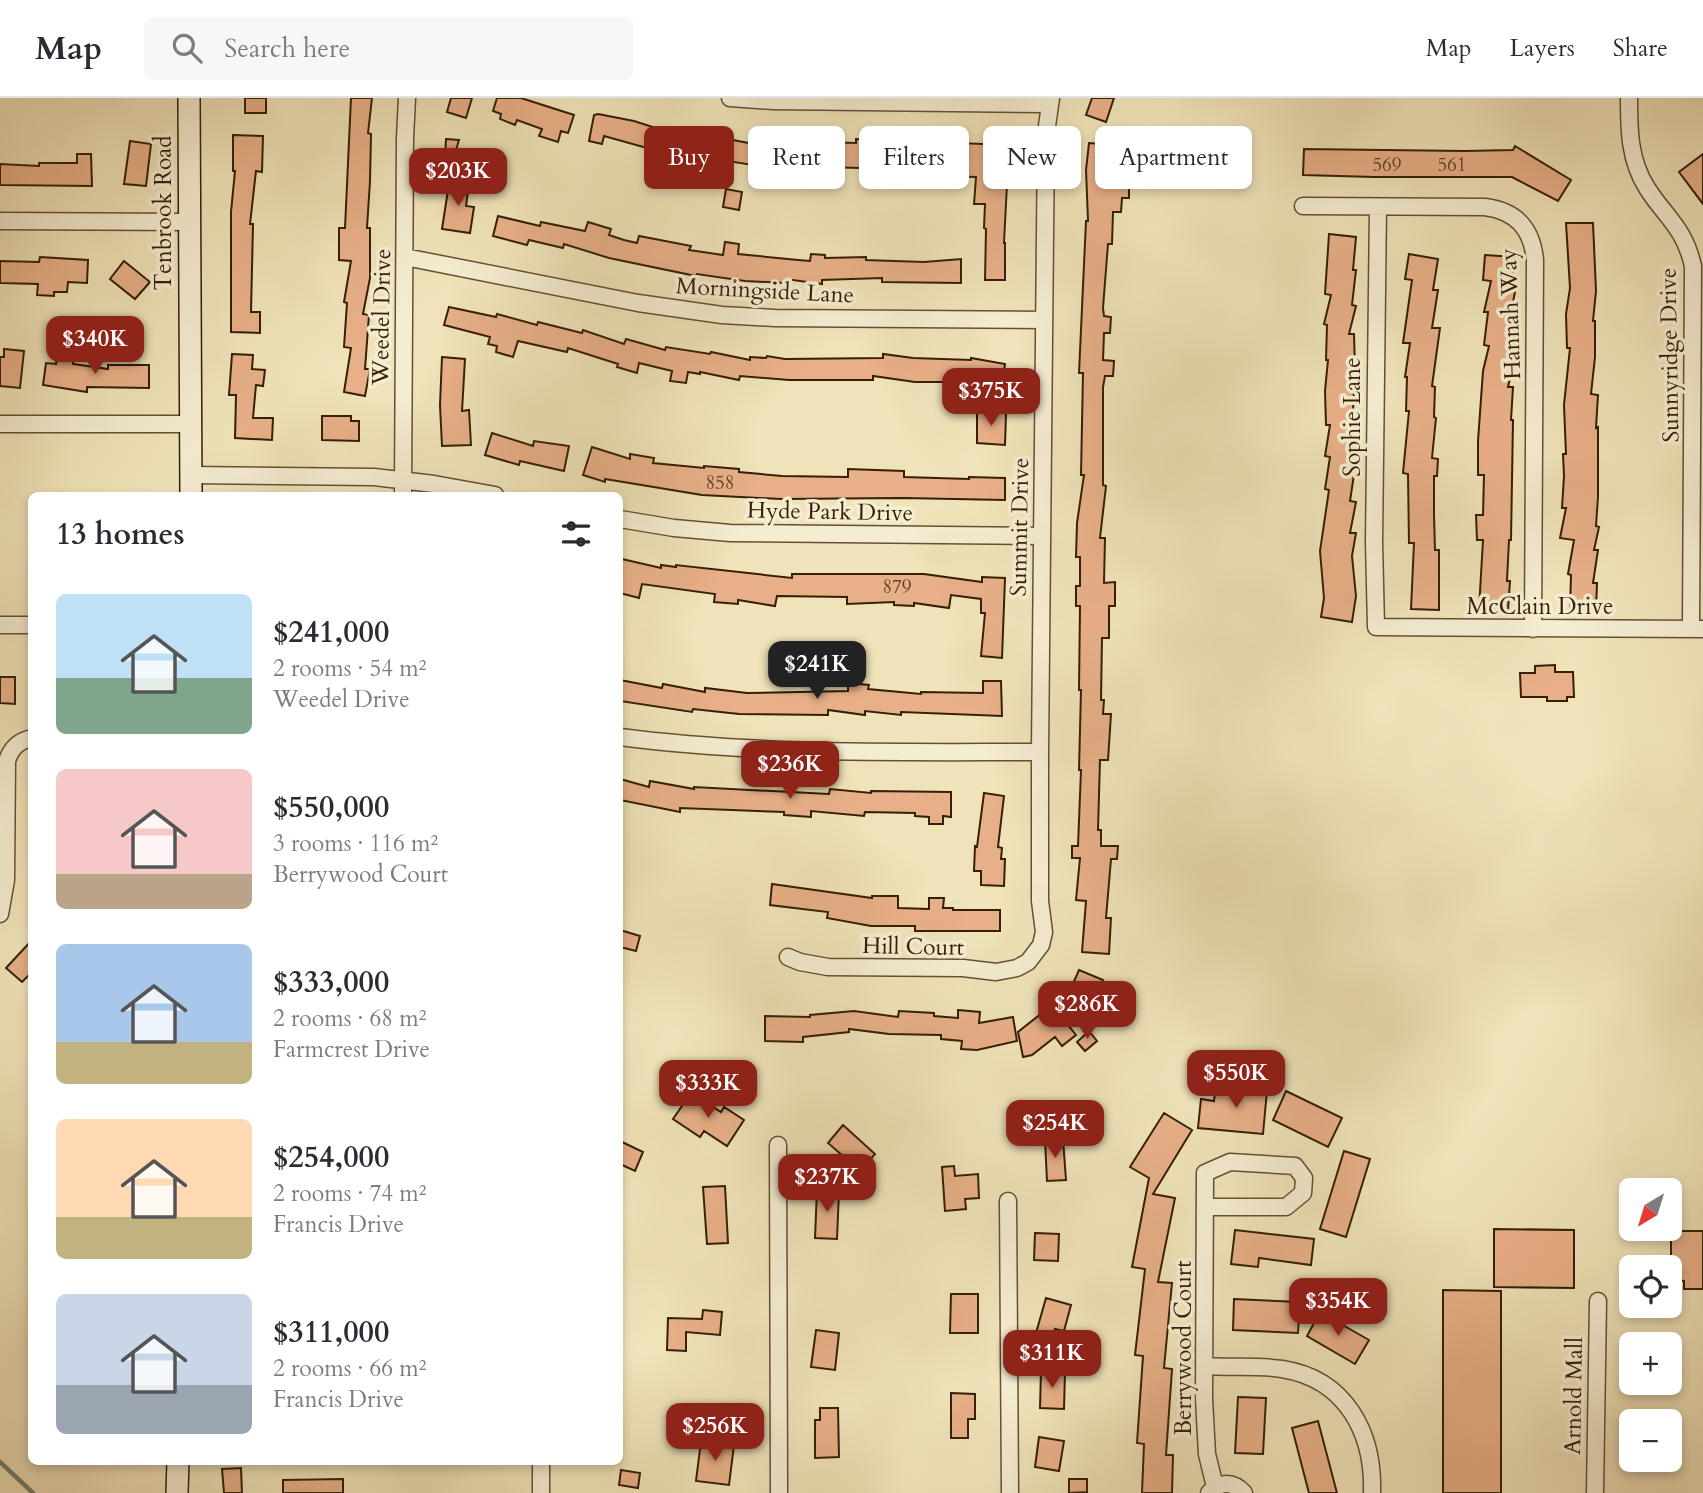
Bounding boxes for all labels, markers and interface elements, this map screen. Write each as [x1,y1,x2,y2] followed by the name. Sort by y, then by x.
[144,17,634,80] search box
[35,26,102,71] text: Map
[168,29,206,67] icon: search
[224,31,350,66] text: Search here
[1426,32,1472,65] text: Map
[1510,32,1575,65] text: Layers
[1613,32,1668,65] text: Share
[644,126,734,189] chip: Buy
[748,126,845,189] chip: Rent
[859,126,969,189] chip: Filters
[983,126,1081,189] chip: New
[1095,126,1252,189] chip: Apartment
[148,135,179,291] street label: Tenbrook Road
[409,148,507,208] pin: $203K
[1372,152,1402,178] house number: 569
[1437,152,1467,178] house number: 561
[425,155,491,186] text: $203K
[365,248,398,387] street label: Weedel Drive
[1493,248,1528,380] street label: Hannah Way
[1652,267,1687,443] street label: Sunnyridge Drive
[675,270,855,311] street label: Morningside Lane
[46,316,144,376] pin: $340K
[62,323,128,354] text: $340K
[1337,357,1368,477] street label: Sophie Lane
[942,368,1040,428] pin: $375K
[958,375,1024,406] text: $375K
[1003,457,1036,597] street label: Summit Drive
[705,470,735,496] house number: 858
[747,495,913,528] street label: Hyde Park Drive
[56,514,185,555] text: 13 homes
[557,515,595,553] icon: filters
[882,574,912,600] house number: 879
[1467,591,1613,622] street label: McClain Drive
[273,612,389,653] text: $241,000
[112,622,196,706] icon: home
[768,642,866,701] pin: $241K
[784,648,850,679] text: $241K
[273,653,426,684] text: 2 rooms · 54 m²
[273,684,410,715] text: Weedel Drive
[741,742,839,801] pin: $236K
[757,748,823,779] text: $236K
[273,787,389,828] text: $550,000
[112,797,196,881] icon: home
[273,828,438,859] text: 3 rooms · 116 m²
[273,859,448,890] text: Berrywood Court
[862,930,964,963] street label: Hill Court
[273,962,389,1003] text: $333,000
[112,972,196,1056] icon: home
[1038,982,1136,1041] pin: $286K
[1054,988,1120,1019] text: $286K
[273,1003,426,1034] text: 2 rooms · 68 m²
[273,1034,430,1065] text: Farmcrest Drive
[1187,1051,1285,1110] pin: $550K
[1203,1057,1269,1088] text: $550K
[659,1060,757,1120] pin: $333K
[675,1067,741,1098] text: $333K
[1006,1100,1104,1160] pin: $254K
[1022,1107,1088,1138] text: $254K
[273,1137,389,1178] text: $254,000
[112,1147,196,1231] icon: home
[778,1154,876,1214] pin: $237K
[794,1161,860,1192] text: $237K
[273,1178,426,1209] text: 2 rooms · 74 m²
[1619,1178,1682,1241] north arrow
[1619,1178,1682,1472] map controls
[273,1209,404,1240] text: Francis Drive
[1619,1255,1682,1318] button: locate
[1168,1260,1199,1436] street label: Berrywood Court
[1289,1278,1387,1338] pin: $354K
[1305,1285,1371,1316] text: $354K
[273,1312,389,1353] text: $311,000
[112,1322,196,1406] icon: home
[1003,1330,1101,1390] pin: $311K
[1619,1332,1682,1395] button: +
[1019,1337,1085,1368] text: $311K
[1557,1337,1590,1455] street label: Arnold Mall
[273,1353,426,1384] text: 2 rooms · 66 m²
[273,1384,404,1415] text: Francis Drive
[666,1404,764,1463] pin: $256K
[1619,1409,1682,1472] button: −
[682,1410,748,1441] text: $256K

